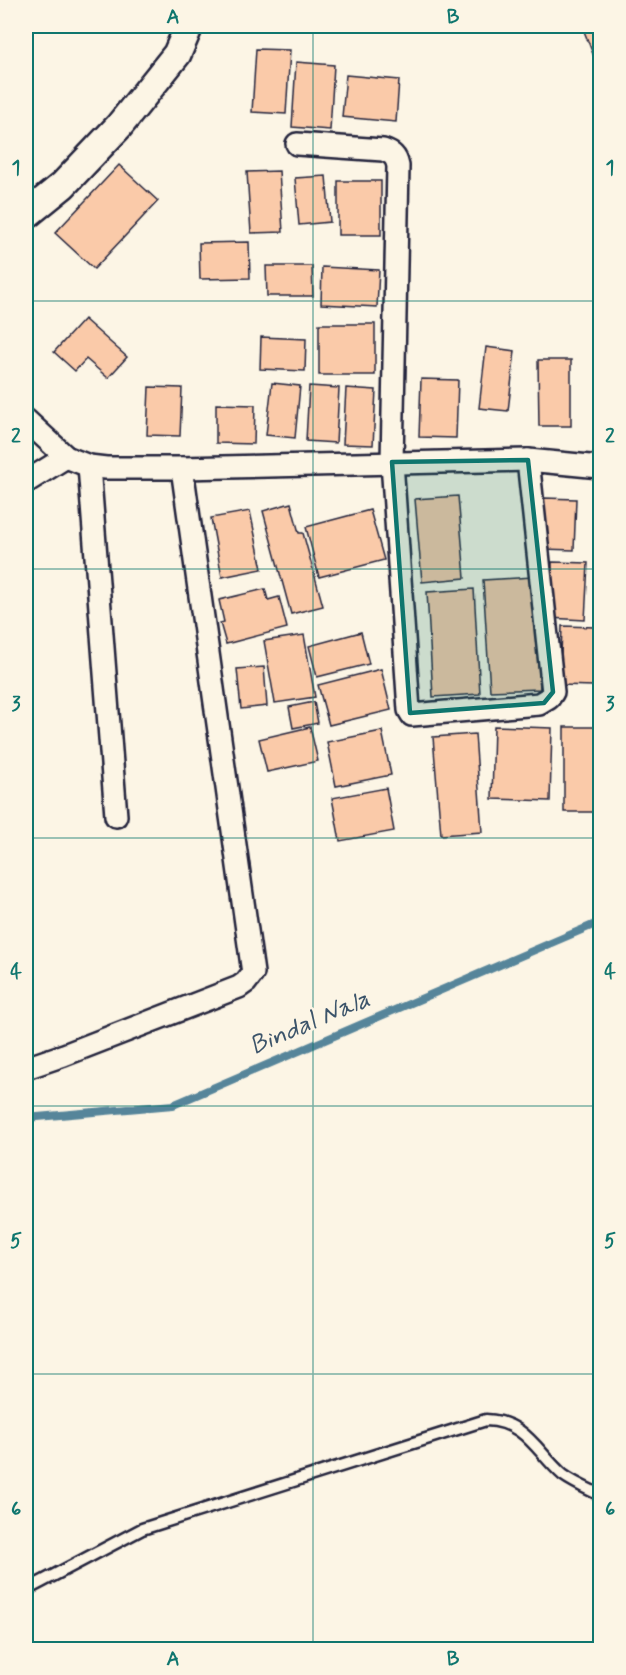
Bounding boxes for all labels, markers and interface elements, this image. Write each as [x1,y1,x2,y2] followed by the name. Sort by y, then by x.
[166,4,180,31] text: A
[447,4,460,31] text: B
[12,155,20,182] text: 1
[606,155,614,182] text: 1
[11,423,21,450] text: 2
[605,423,615,450] text: 2
[11,691,21,718] text: 3
[605,691,615,718] text: 3
[10,959,22,986] text: 4
[604,959,616,986] text: 4
[244,982,376,1064] water label: Bindal Nala
[10,1228,22,1255] text: 5
[604,1228,616,1255] text: 5
[11,1496,21,1523] text: 6
[605,1496,615,1523] text: 6
[166,1646,180,1673] text: A
[447,1646,460,1673] text: B

